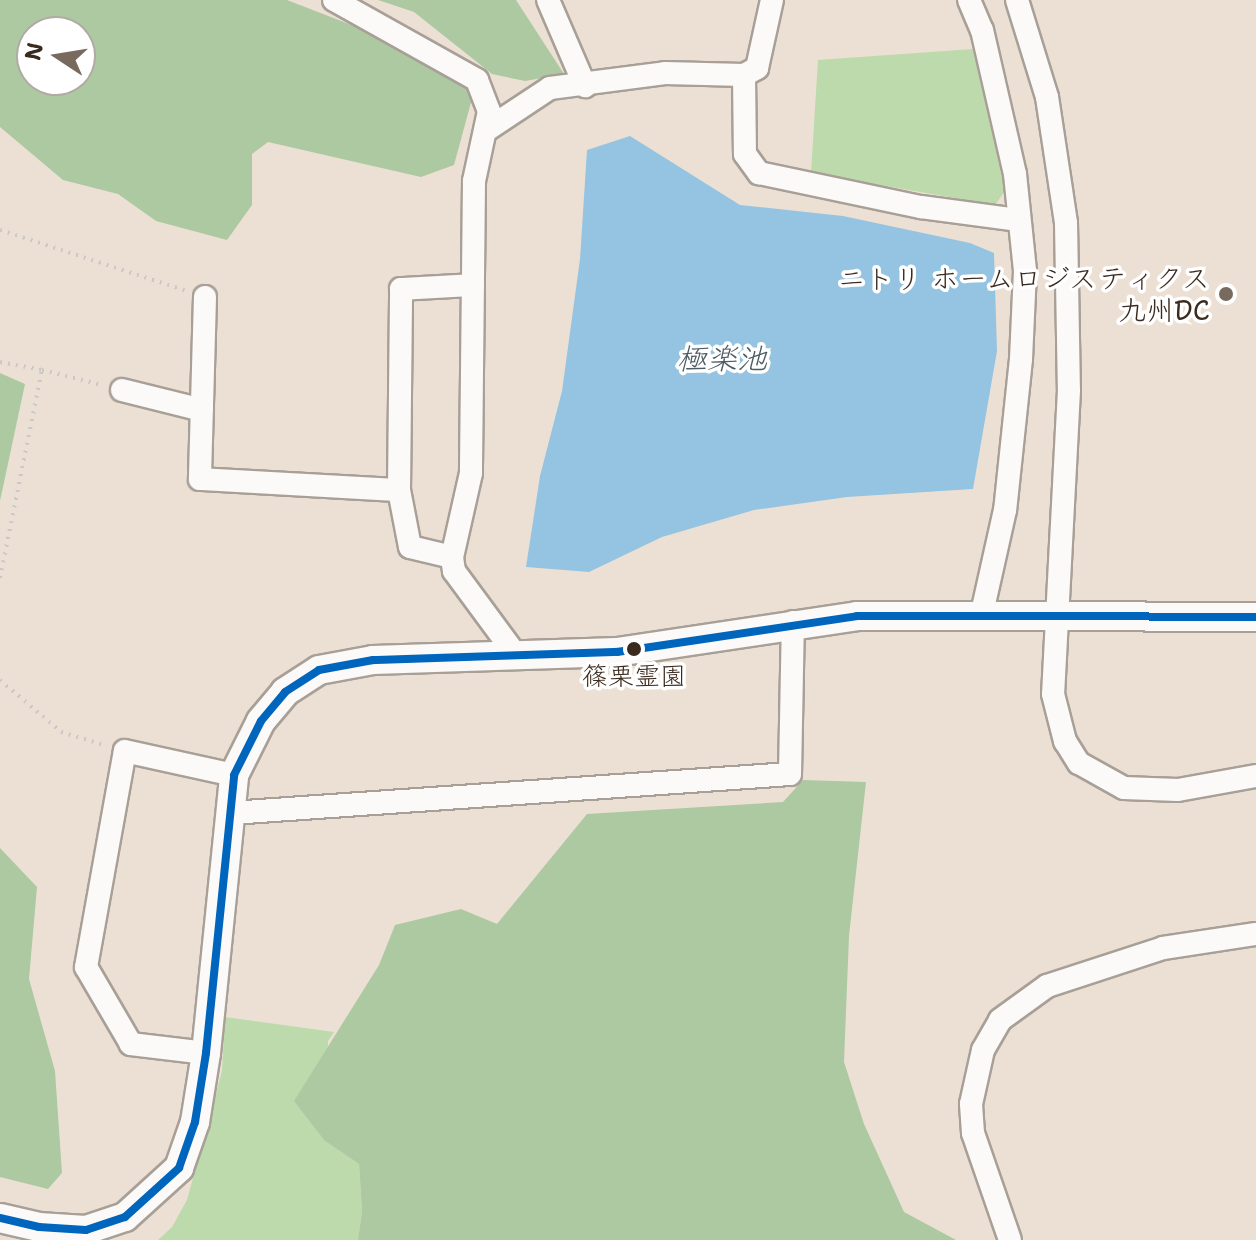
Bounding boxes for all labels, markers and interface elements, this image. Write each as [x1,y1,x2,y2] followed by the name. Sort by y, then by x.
[16,16,96,96] north arrow
[18,40,50,63] text: N
[836,261,1210,327] place label: ニトリ ホームロジスティクス 九州DC
[1217,285,1235,303] marker: ニトリ ホームロジスティクス 九州DC
[677,341,767,377] water label: 極楽池
[626,641,642,657] marker: 篠栗霊園
[582,660,686,692] place label: 篠栗霊園

